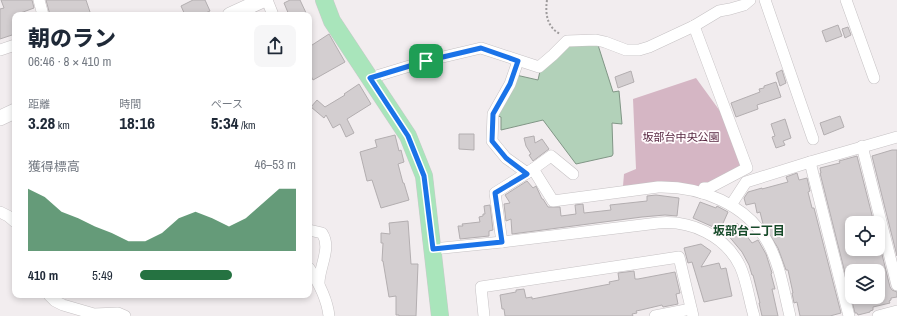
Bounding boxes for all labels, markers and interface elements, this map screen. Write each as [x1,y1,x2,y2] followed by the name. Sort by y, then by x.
[28,23,116,53] text: 朝のラン
[254,25,296,67] button: share
[409,44,443,78] pin
[415,50,437,72] icon: arrive
[28,53,111,70] text: 06:46 · 8 × 410 m
[28,97,50,111] text: 距離
[119,97,141,111] text: 時間
[211,97,243,111] text: ペース
[28,111,55,134] text: 3.28
[119,111,155,134] text: 18:16
[211,111,239,134] text: 5:34
[55,118,70,132] text: km
[239,118,256,132] text: /km
[643,130,720,144] park label: 坂部台中央公園
[255,156,296,173] text: 46–53 m
[28,158,80,175] text: 獲得標高
[845,216,885,304] map controls
[845,216,885,256] button: locate
[713,223,785,239] district label: 坂部台二丁目
[845,264,885,304] button: layers
[28,267,58,284] text: 410 m
[92,267,113,284] text: 5:49

